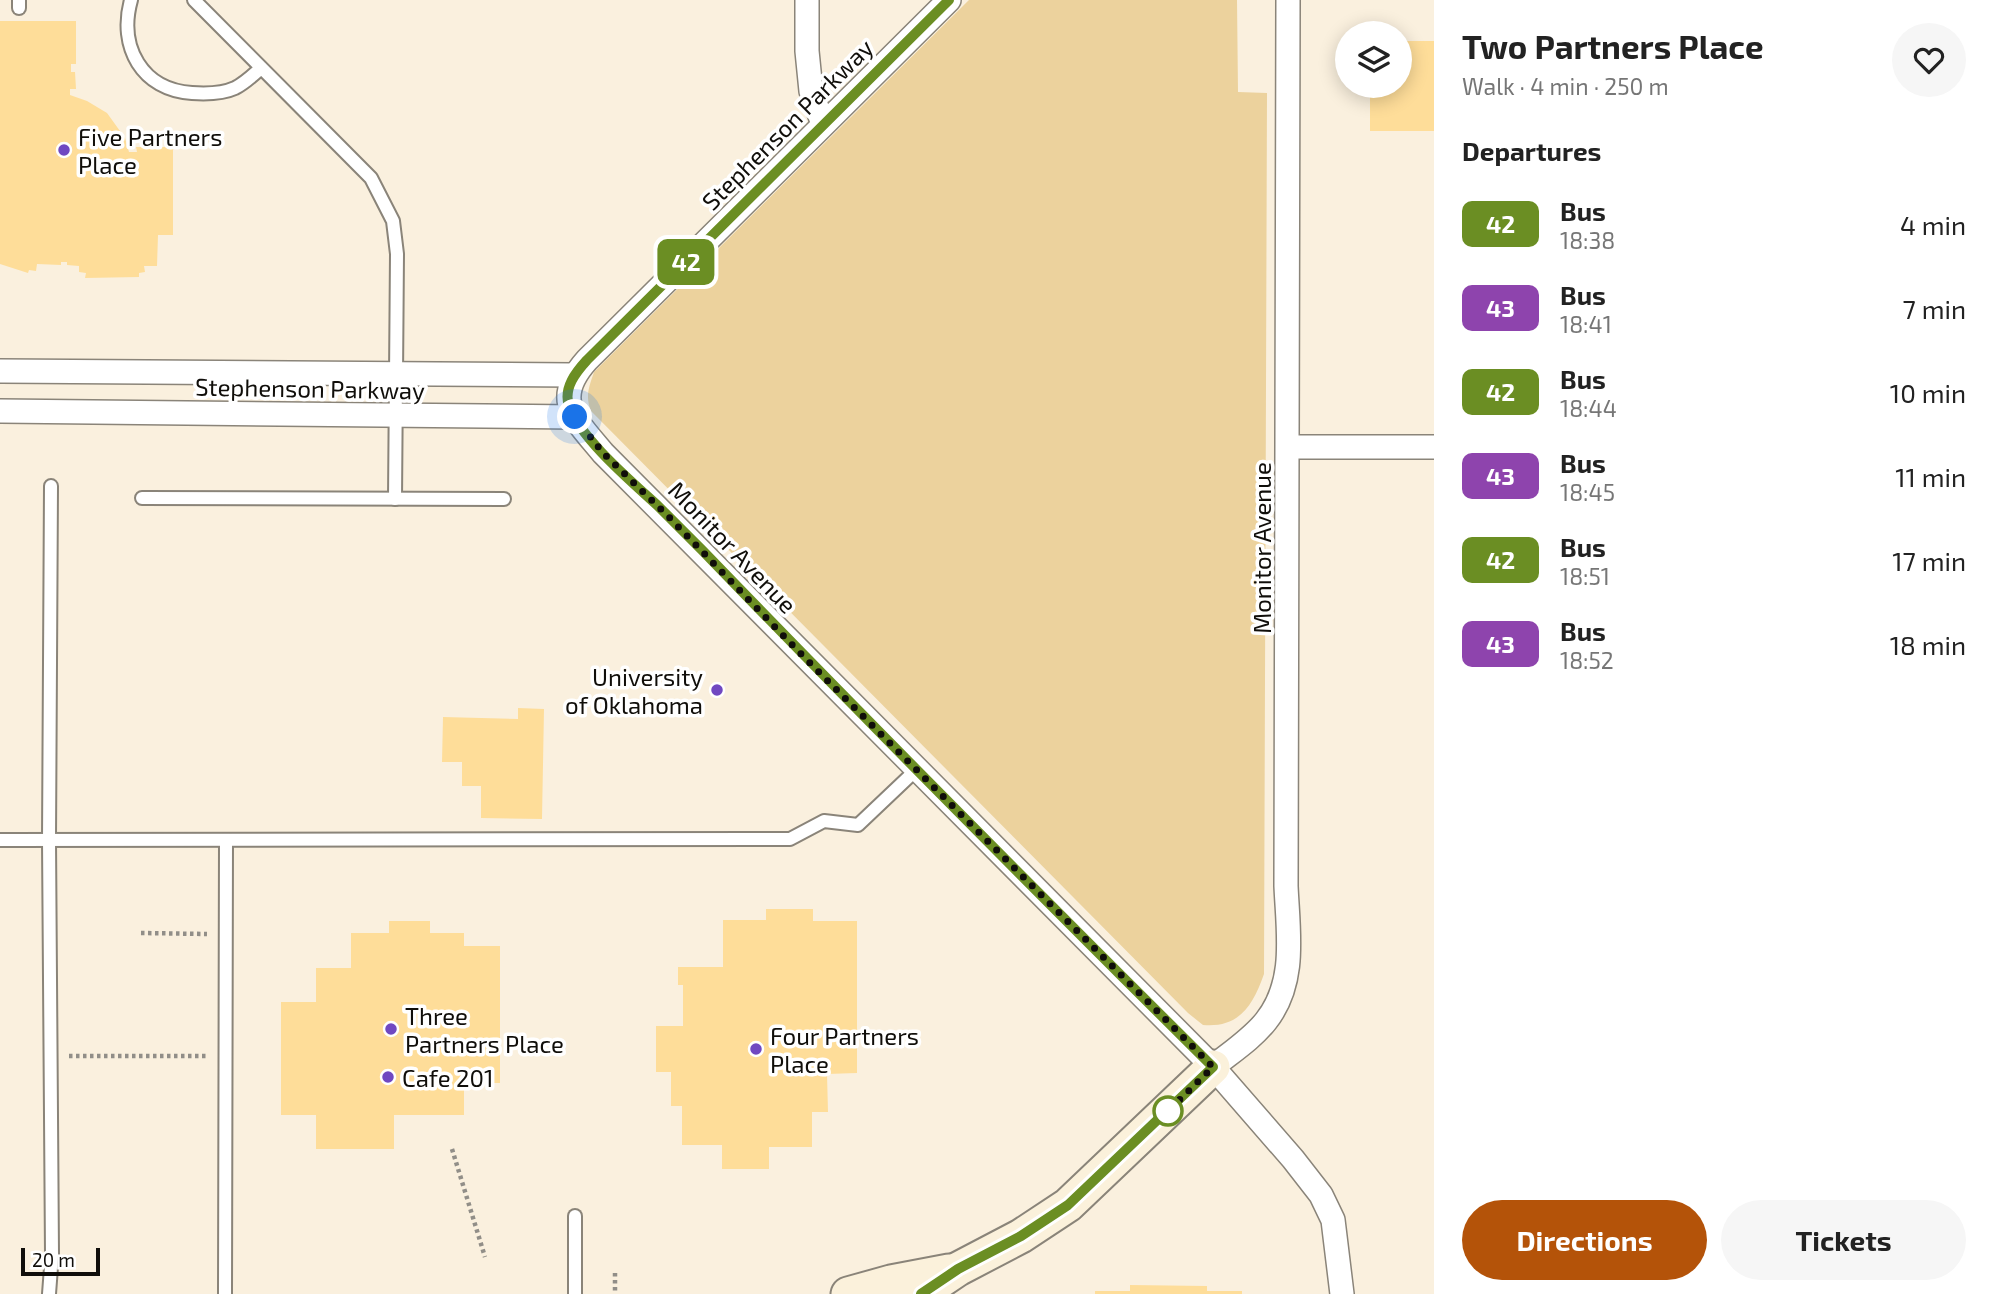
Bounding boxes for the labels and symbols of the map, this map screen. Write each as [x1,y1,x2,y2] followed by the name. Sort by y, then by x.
[695,32,879,216] street label: Stephenson Parkway
[78,122,222,179] place label: Five Partners Place
[56,142,72,158] marker: Five Partners Place
[654,239,718,285] line badge: 42
[195,371,425,405] street label: Stephenson Parkway
[557,399,592,434] your location
[1247,462,1276,634] street label: Monitor Avenue
[663,475,803,619] street label: Monitor Avenue
[565,662,703,719] place label: University of Oklahoma
[709,682,725,698] marker: University of Oklahoma
[405,1001,564,1058] place label: Three Partners Place
[383,1021,399,1037] marker: Three Partners Place
[770,1021,919,1078] place label: Four Partners Place
[748,1041,764,1057] marker: Four Partners Place
[402,1063,494,1092] place label: Cafe 201
[380,1069,396,1085] marker: Cafe 201
[1153,1096,1183,1126] unlabelled marker
[21,1245,100,1277] scale bar

